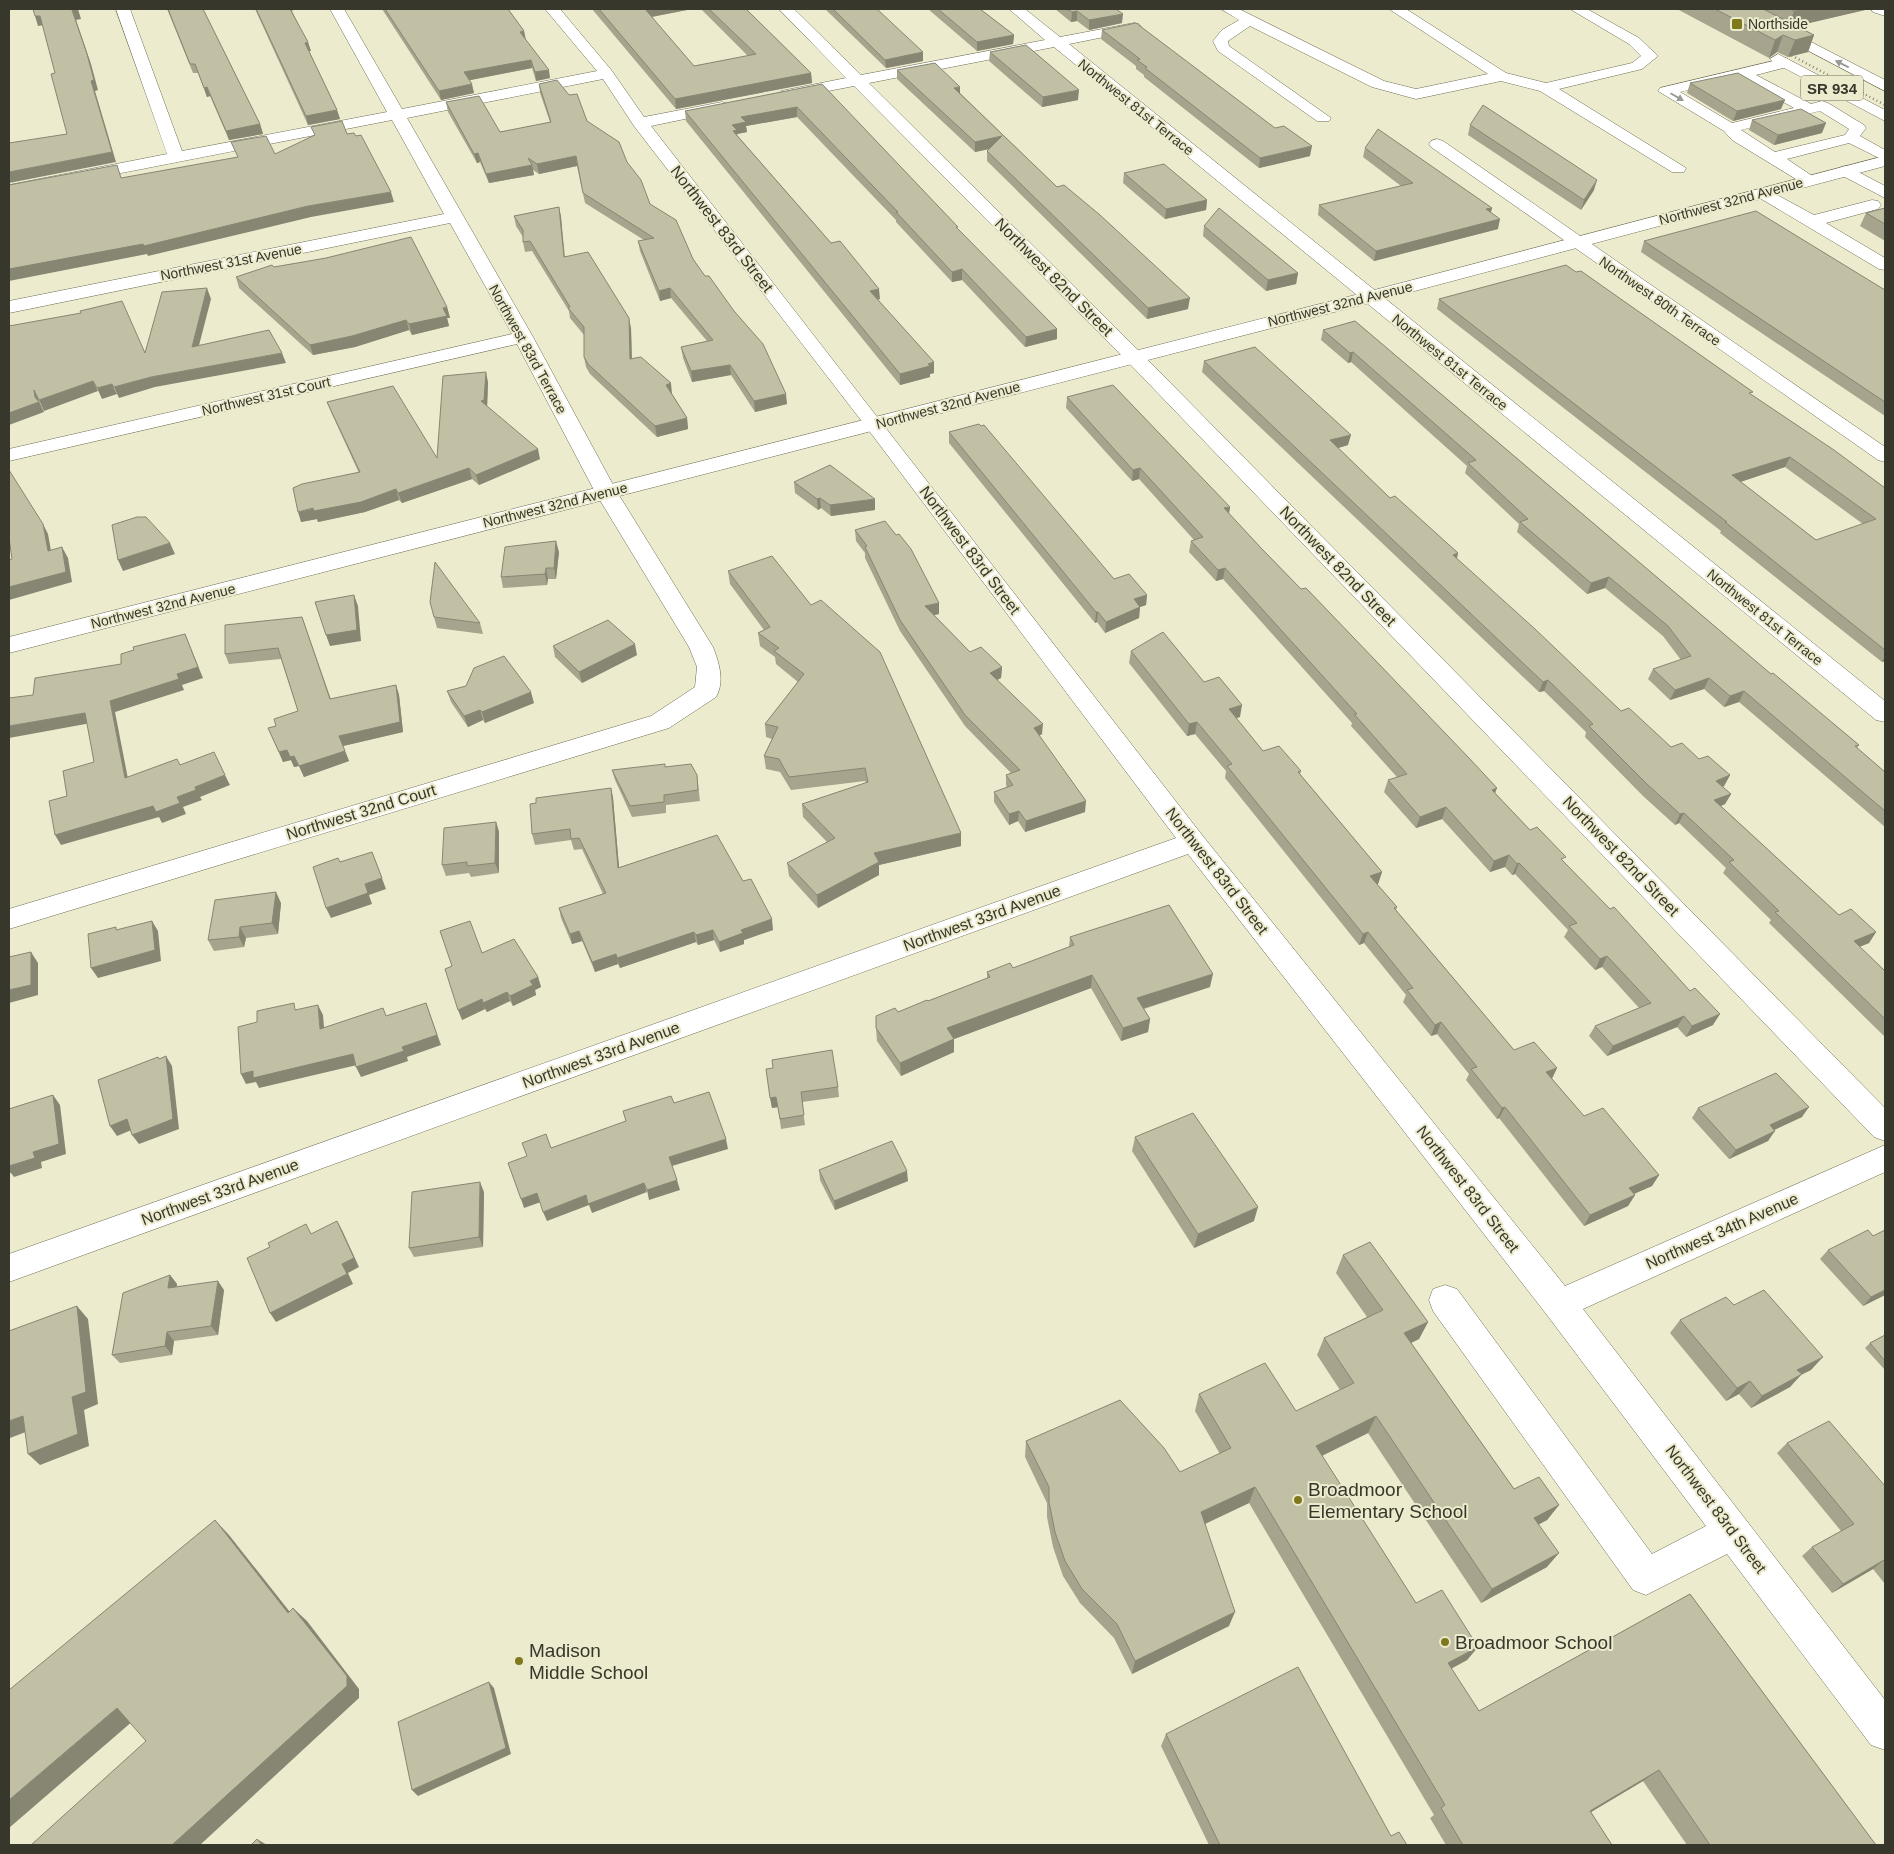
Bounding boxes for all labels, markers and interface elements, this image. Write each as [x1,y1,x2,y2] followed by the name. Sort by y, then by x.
[1748,16,1808,32] place label: Northside
[1730,17,1744,31] marker: Northside
[1075,56,1197,159] street label: Northwest 81st Terrace
[1835,60,1849,68] one-way arrow
[1801,76,1863,100] road number: SR 934
[1670,93,1683,102] one-way arrow
[667,162,777,296] street label: Northwest 83rd Street
[1657,174,1805,228] street label: Northwest 32nd Avenue
[992,215,1117,340] street label: Northwest 82nd Street
[159,240,303,284] street label: Northwest 31st Avenue
[1596,253,1724,349] street label: Northwest 80th Terrace
[1266,278,1414,330] street label: Northwest 32nd Avenue
[486,282,570,417] street label: Northwest 83rd Terrace
[1389,311,1511,414] street label: Northwest 81st Terrace
[200,373,332,419] street label: Northwest 31st Court
[874,378,1022,432] street label: Northwest 32nd Avenue
[481,479,629,531] street label: Northwest 32nd Avenue
[916,483,1024,618] street label: Northwest 83rd Street
[1277,503,1400,630] street label: Northwest 82nd Street
[1704,566,1826,669] street label: Northwest 81st Terrace
[89,580,237,632] street label: Northwest 32nd Avenue
[284,781,438,843] street label: Northwest 32nd Court
[1560,793,1683,920] street label: Northwest 82nd Street
[1162,804,1272,938] street label: Northwest 83rd Street
[901,882,1063,954] street label: Northwest 33rd Avenue
[520,1019,682,1091] street label: Northwest 33rd Avenue
[1413,1122,1523,1256] street label: Northwest 83rd Street
[139,1156,301,1228] street label: Northwest 33rd Avenue
[1643,1190,1801,1272] street label: Northwest 34th Avenue
[1662,1442,1770,1577] street label: Northwest 83rd Street
[1308,1479,1467,1522] place label: Broadmoor Elementary School
[1292,1494,1304,1506] marker: Broadmoor Elementary School
[1455,1632,1612,1653] place label: Broadmoor School
[1439,1636,1451,1648] marker: Broadmoor School
[529,1640,648,1683] place label: Madison Middle School
[513,1655,525,1667] marker: Madison Middle School

